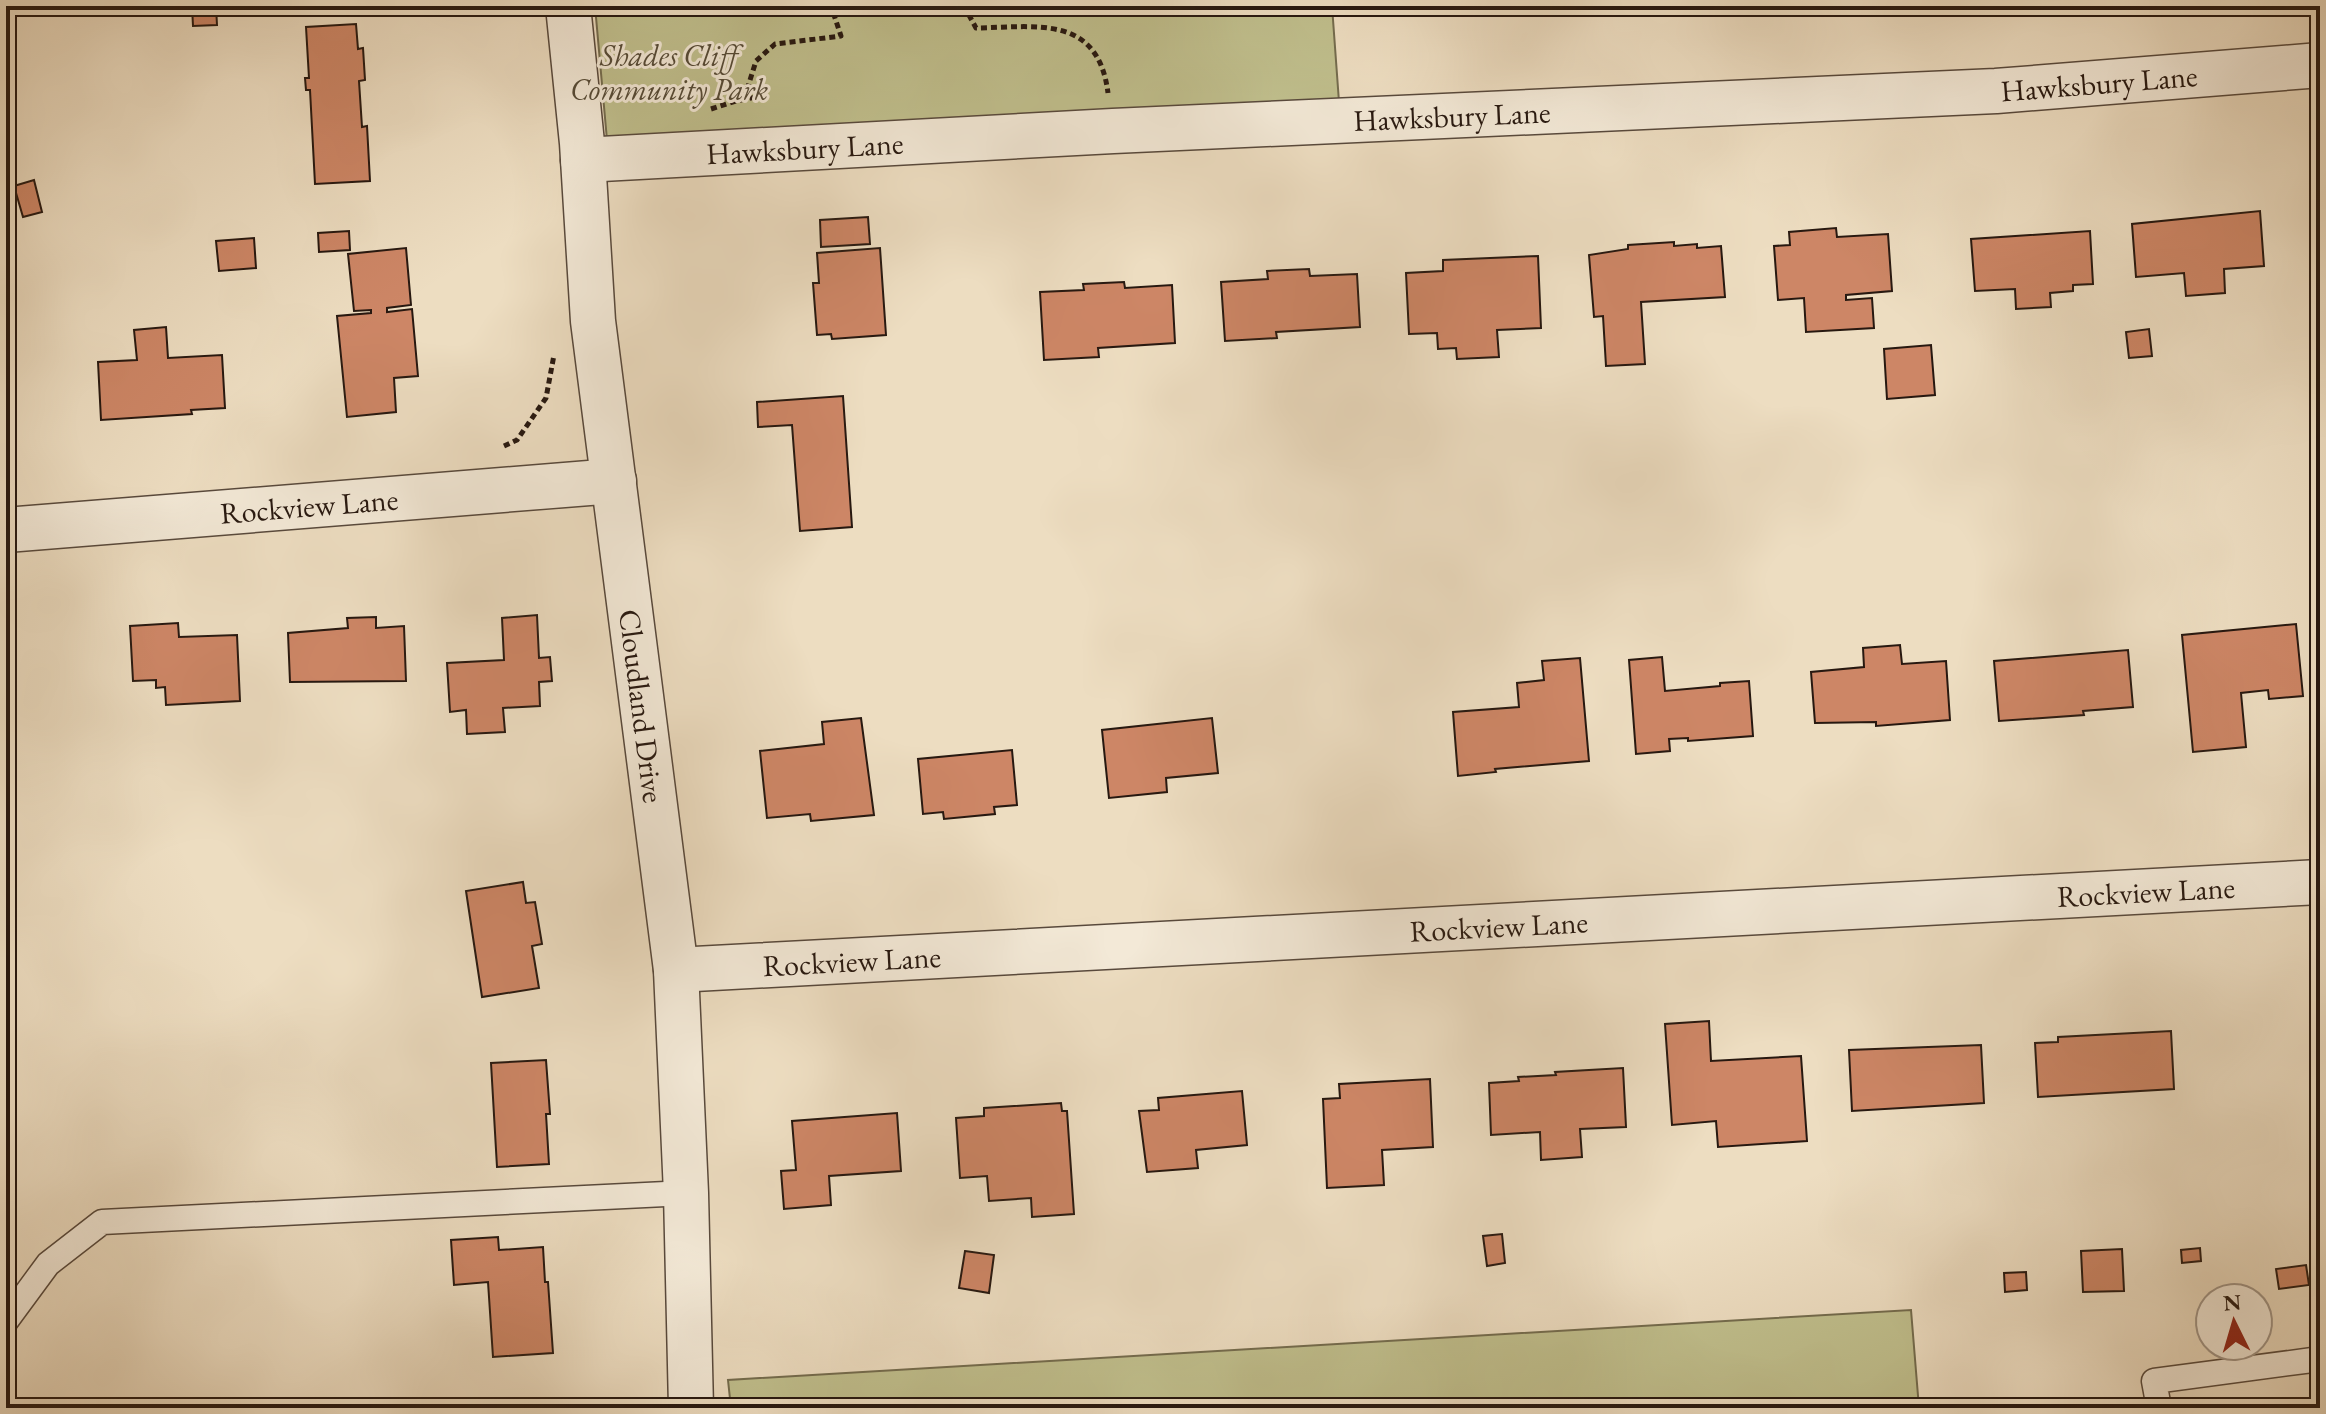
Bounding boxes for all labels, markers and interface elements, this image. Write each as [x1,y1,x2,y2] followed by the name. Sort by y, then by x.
[570,36,768,109] park label: Shades Cliff Community Park
[1999,55,2199,110] street label: Hawksbury Lane
[1352,92,1551,140] street label: Hawksbury Lane
[705,123,904,173] street label: Hawksbury Lane
[219,479,399,532] street label: Rockview Lane
[611,607,674,805] street label: Cloudland Drive
[2056,867,2236,916] street label: Rockview Lane
[1409,902,1589,950] street label: Rockview Lane
[762,936,942,985] street label: Rockview Lane
[2194,1282,2274,1362] north arrow
[2222,1287,2243,1318] text: N

